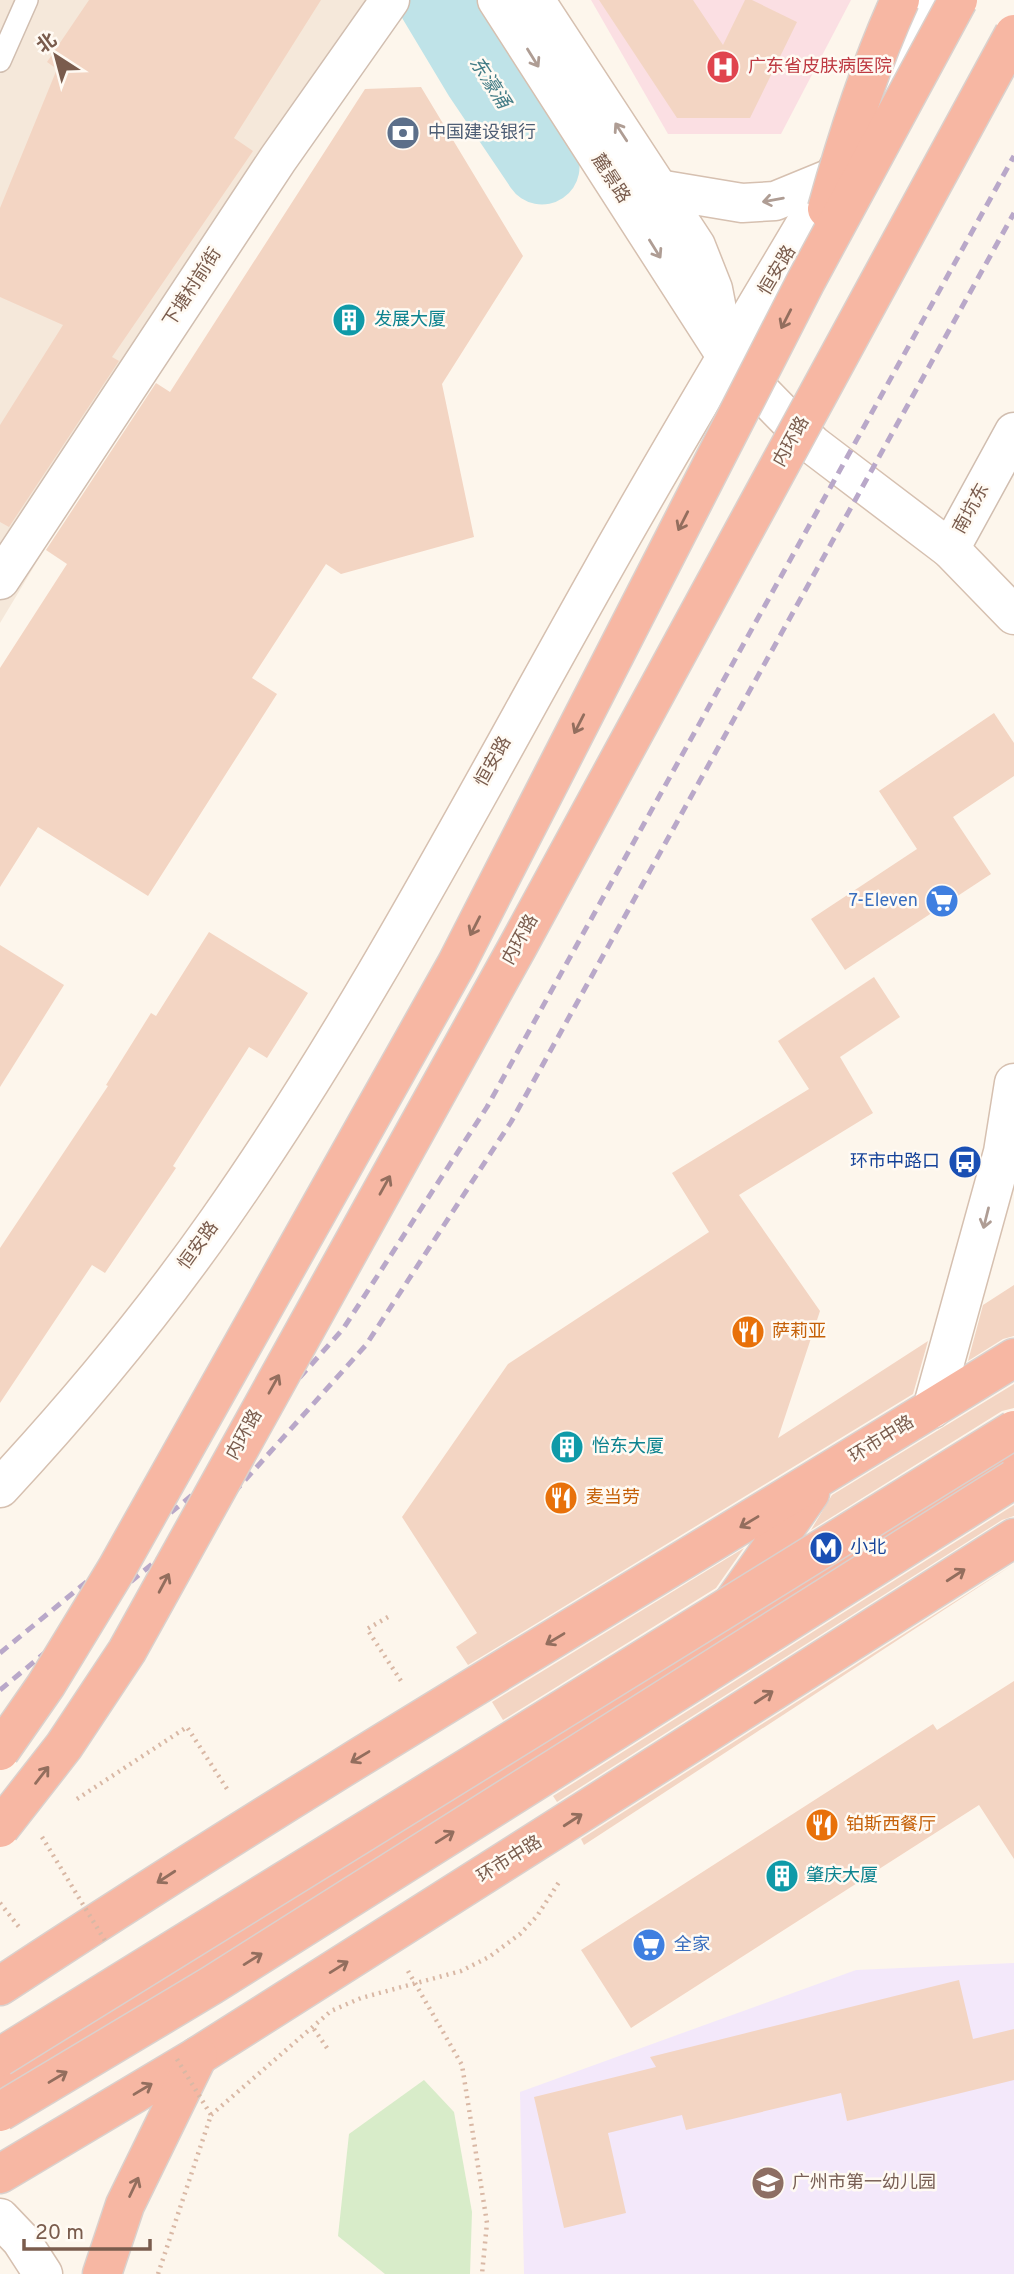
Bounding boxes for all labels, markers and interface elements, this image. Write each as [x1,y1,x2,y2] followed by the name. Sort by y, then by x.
[21,21,91,91] north arrow
[32,29,62,59] text: 北
[526,47,540,67] one-way arrow
[704,48,742,86] hospital icon: 广东省皮肤病医院
[463,53,516,115] water label: 东濠涌
[748,56,892,79] place label: 广东省皮肤病医院
[384,114,422,152] bank icon: 中国建设银行
[428,122,536,145] place label: 中国建设银行
[613,123,628,142] one-way arrow
[586,150,634,208] street label: 麓景路
[762,194,785,207] one-way arrow
[649,239,663,259] one-way arrow
[754,242,802,300] street label: 恒安路
[159,244,227,332] street label: 下塘村前街
[330,301,368,339] building icon: 发展大厦
[779,308,793,329] one-way arrow
[374,309,446,332] place label: 发展大厦
[769,413,815,471] street label: 内环路
[949,480,995,538] street label: 南坑东
[675,510,689,531] one-way arrow
[571,713,585,734] one-way arrow
[471,733,517,791] street label: 恒安路
[923,882,961,920] supermarket icon: 7-Eleven
[849,890,918,913] place label: 7-Eleven
[498,911,544,969] street label: 内环路
[468,915,482,936] one-way arrow
[946,1143,984,1181] bus stop icon: 环市中路口
[850,1151,940,1174] place label: 环市中路口
[379,1175,392,1196] one-way arrow
[979,1206,992,1229] one-way arrow
[174,1217,224,1275] street label: 恒安路
[729,1313,767,1351] restaurant icon: 萨莉亚
[772,1321,826,1344] place label: 萨莉亚
[267,1374,281,1394] one-way arrow
[222,1406,268,1464] street label: 内环路
[845,1411,919,1469] street label: 环市中路
[548,1428,586,1466] building icon: 怡东大厦
[592,1436,664,1459] place label: 怡东大厦
[542,1479,580,1517] restaurant icon: 麦当劳
[586,1487,640,1510] place label: 麦当劳
[740,1515,760,1529] one-way arrow
[807,1529,845,1567] metro station icon: 小北
[850,1537,886,1560] place label: 小北
[946,1567,965,1582] one-way arrow
[158,1573,171,1594] one-way arrow
[545,1633,565,1647] one-way arrow
[754,1690,774,1704] one-way arrow
[350,1751,370,1765] one-way arrow
[35,1766,50,1784] one-way arrow
[803,1806,841,1844] restaurant icon: 铂斯西餐厅
[563,1813,582,1827] one-way arrow
[846,1814,936,1837] place label: 铂斯西餐厅
[435,1830,455,1844] one-way arrow
[473,1831,547,1889] street label: 环市中路
[763,1857,801,1895] building icon: 肇庆大厦
[806,1865,878,1888] place label: 肇庆大厦
[157,1870,177,1884] one-way arrow
[630,1926,668,1964] supermarket icon: 全家
[674,1934,710,1957] place label: 全家
[243,1952,262,1966] one-way arrow
[328,1960,348,1974] one-way arrow
[48,2069,68,2083] one-way arrow
[132,2082,153,2095] one-way arrow
[749,2164,787,2202] school or university icon: 广州市第一幼儿园
[792,2172,936,2195] place label: 广州市第一幼儿园
[128,2177,141,2198] one-way arrow
[24,2208,150,2252] scale bar
[35,2220,84,2247] text: 20 m

